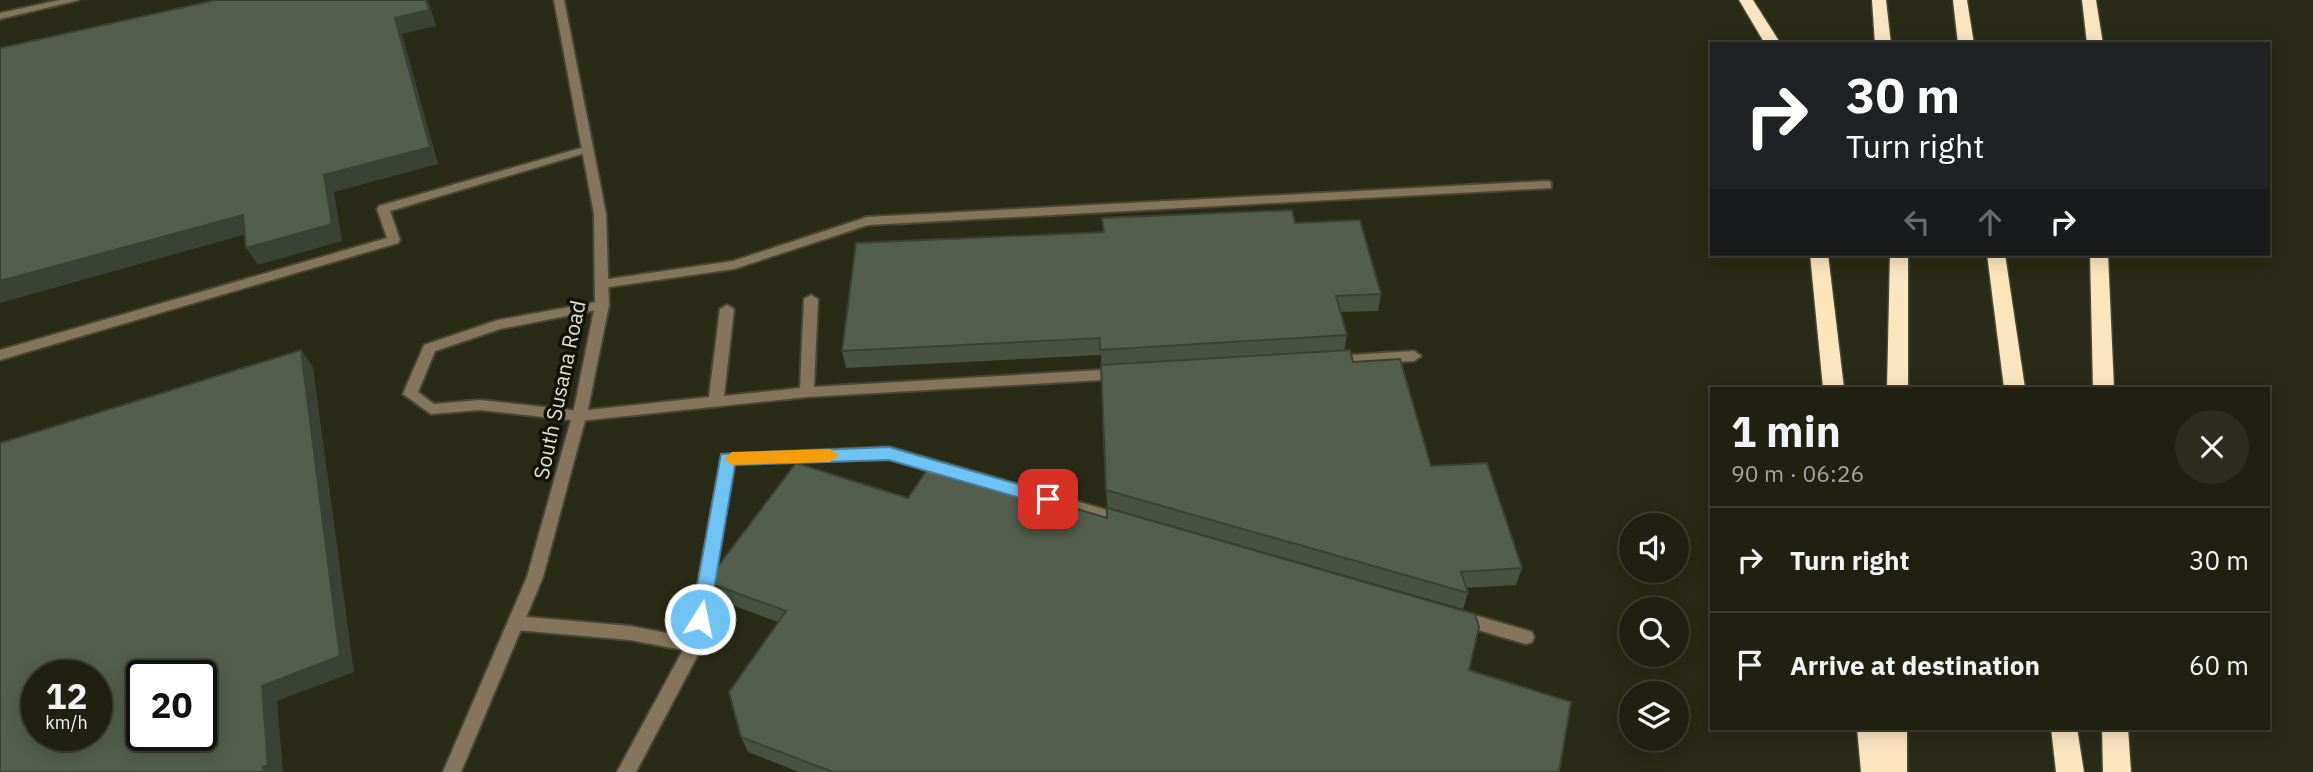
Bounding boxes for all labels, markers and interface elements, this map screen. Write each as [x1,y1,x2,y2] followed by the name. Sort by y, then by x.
[1846,63,1960,126] text: 30 m
[1731,70,1822,161] icon: right
[1846,125,1984,167] text: Turn right
[1898,203,1936,241] icon: left
[1971,203,2009,241] icon: ahead
[2044,203,2082,241] icon: right
[526,298,592,482] street label: South Susana Road
[1731,404,1841,459] text: 1 min
[2175,410,2249,484] button: close
[1731,458,1864,488] text: 90 m · 06:26
[1018,469,1078,529] pin
[1029,480,1067,518] icon: arrive
[1619,513,1689,751] map controls
[1619,513,1689,583] button: sound
[1731,541,1769,579] icon: right
[1790,543,1909,577] text: Turn right
[2189,543,2249,577] text: 30 m
[663,582,737,656] position arrow
[1619,597,1689,667] button: search
[1731,646,1769,684] icon: arrive
[1790,648,2040,682] text: Arrive at destination
[2189,648,2249,682] text: 60 m
[126,660,217,751] speed limit sign: 20
[45,673,88,719] text: 12
[1619,681,1689,751] button: layers
[45,711,88,734] text: km/h

